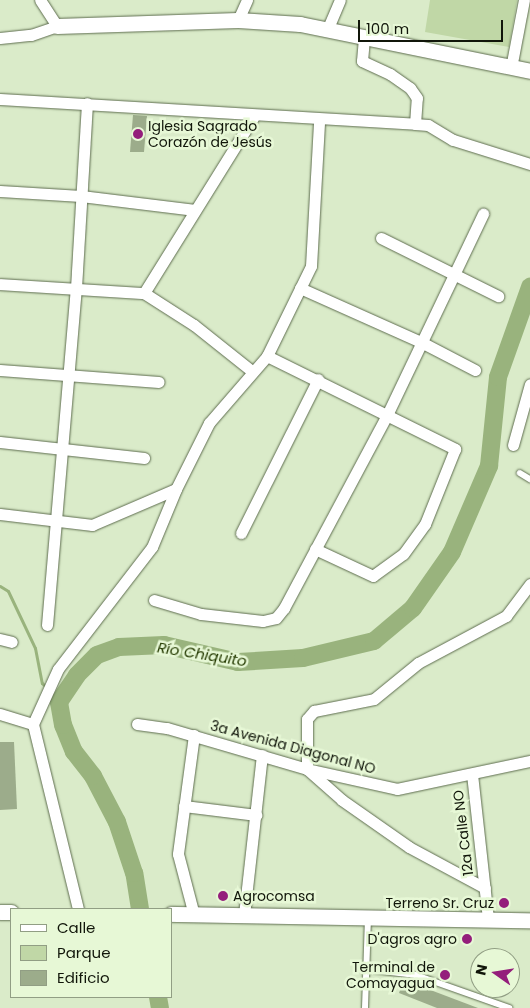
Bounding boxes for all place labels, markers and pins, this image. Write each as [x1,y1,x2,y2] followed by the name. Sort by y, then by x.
[148,118,272,150] place label: Iglesia Sagrado Corazón de Jesús
[132,128,144,140] marker: Iglesia Sagrado Corazón de Jesús
[233,888,315,904] place label: Agrocomsa
[217,890,229,902] marker: Agrocomsa
[385,895,494,911] place label: Terreno Sr. Cruz
[498,897,510,909] marker: Terreno Sr. Cruz
[368,931,457,947] place label: D'agros agro
[461,933,473,945] marker: D'agros agro
[346,959,435,992] place label: Terminal de Comayagua
[439,969,451,981] marker: Terminal de Comayagua

